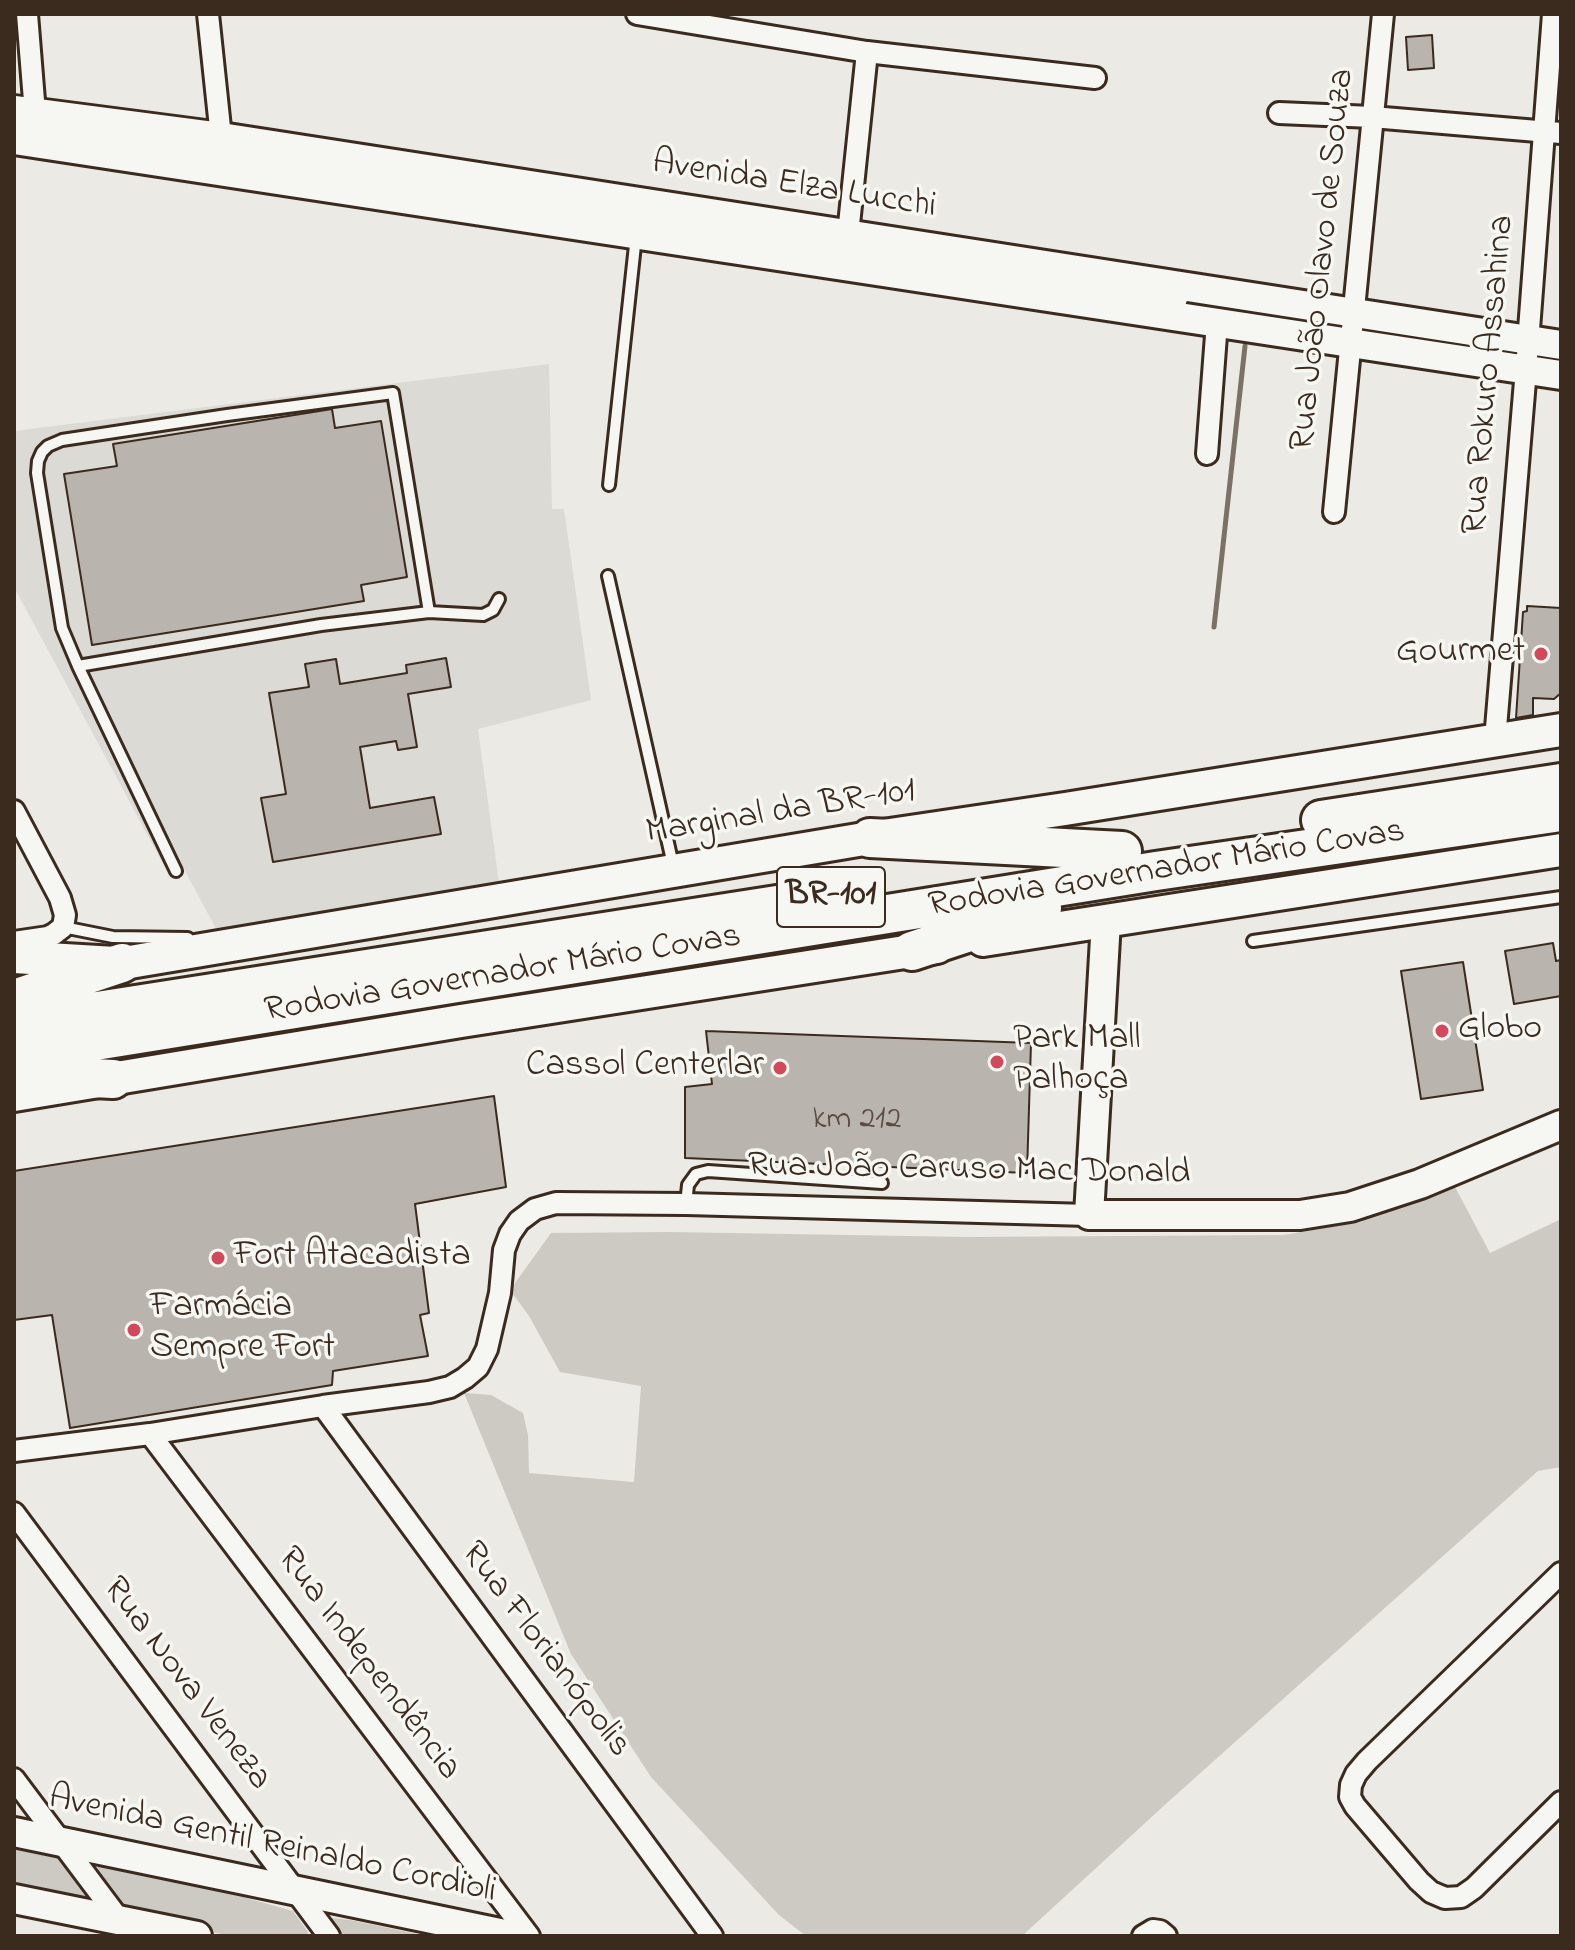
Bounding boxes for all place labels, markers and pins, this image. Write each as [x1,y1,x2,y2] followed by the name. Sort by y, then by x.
[1396,632,1525,676] place label: Gourmet
[1532,645,1550,663] marker: Gourmet
[1458,1009,1542,1053] place label: Globo
[1013,1019,1140,1104] place label: Park Mall Palhoça
[1433,1022,1451,1040] marker: Globo
[526,1046,764,1090] place label: Cassol Centerlar
[988,1053,1006,1071] marker: Park Mall Palhoça
[771,1059,789,1077] marker: Cassol Centerlar
[234,1236,471,1280] place label: Fort Atacadista
[209,1249,227,1267] marker: Fort Atacadista
[150,1287,335,1372] place label: Farmácia Sempre Fort
[125,1321,143,1339] marker: Farmácia Sempre Fort

